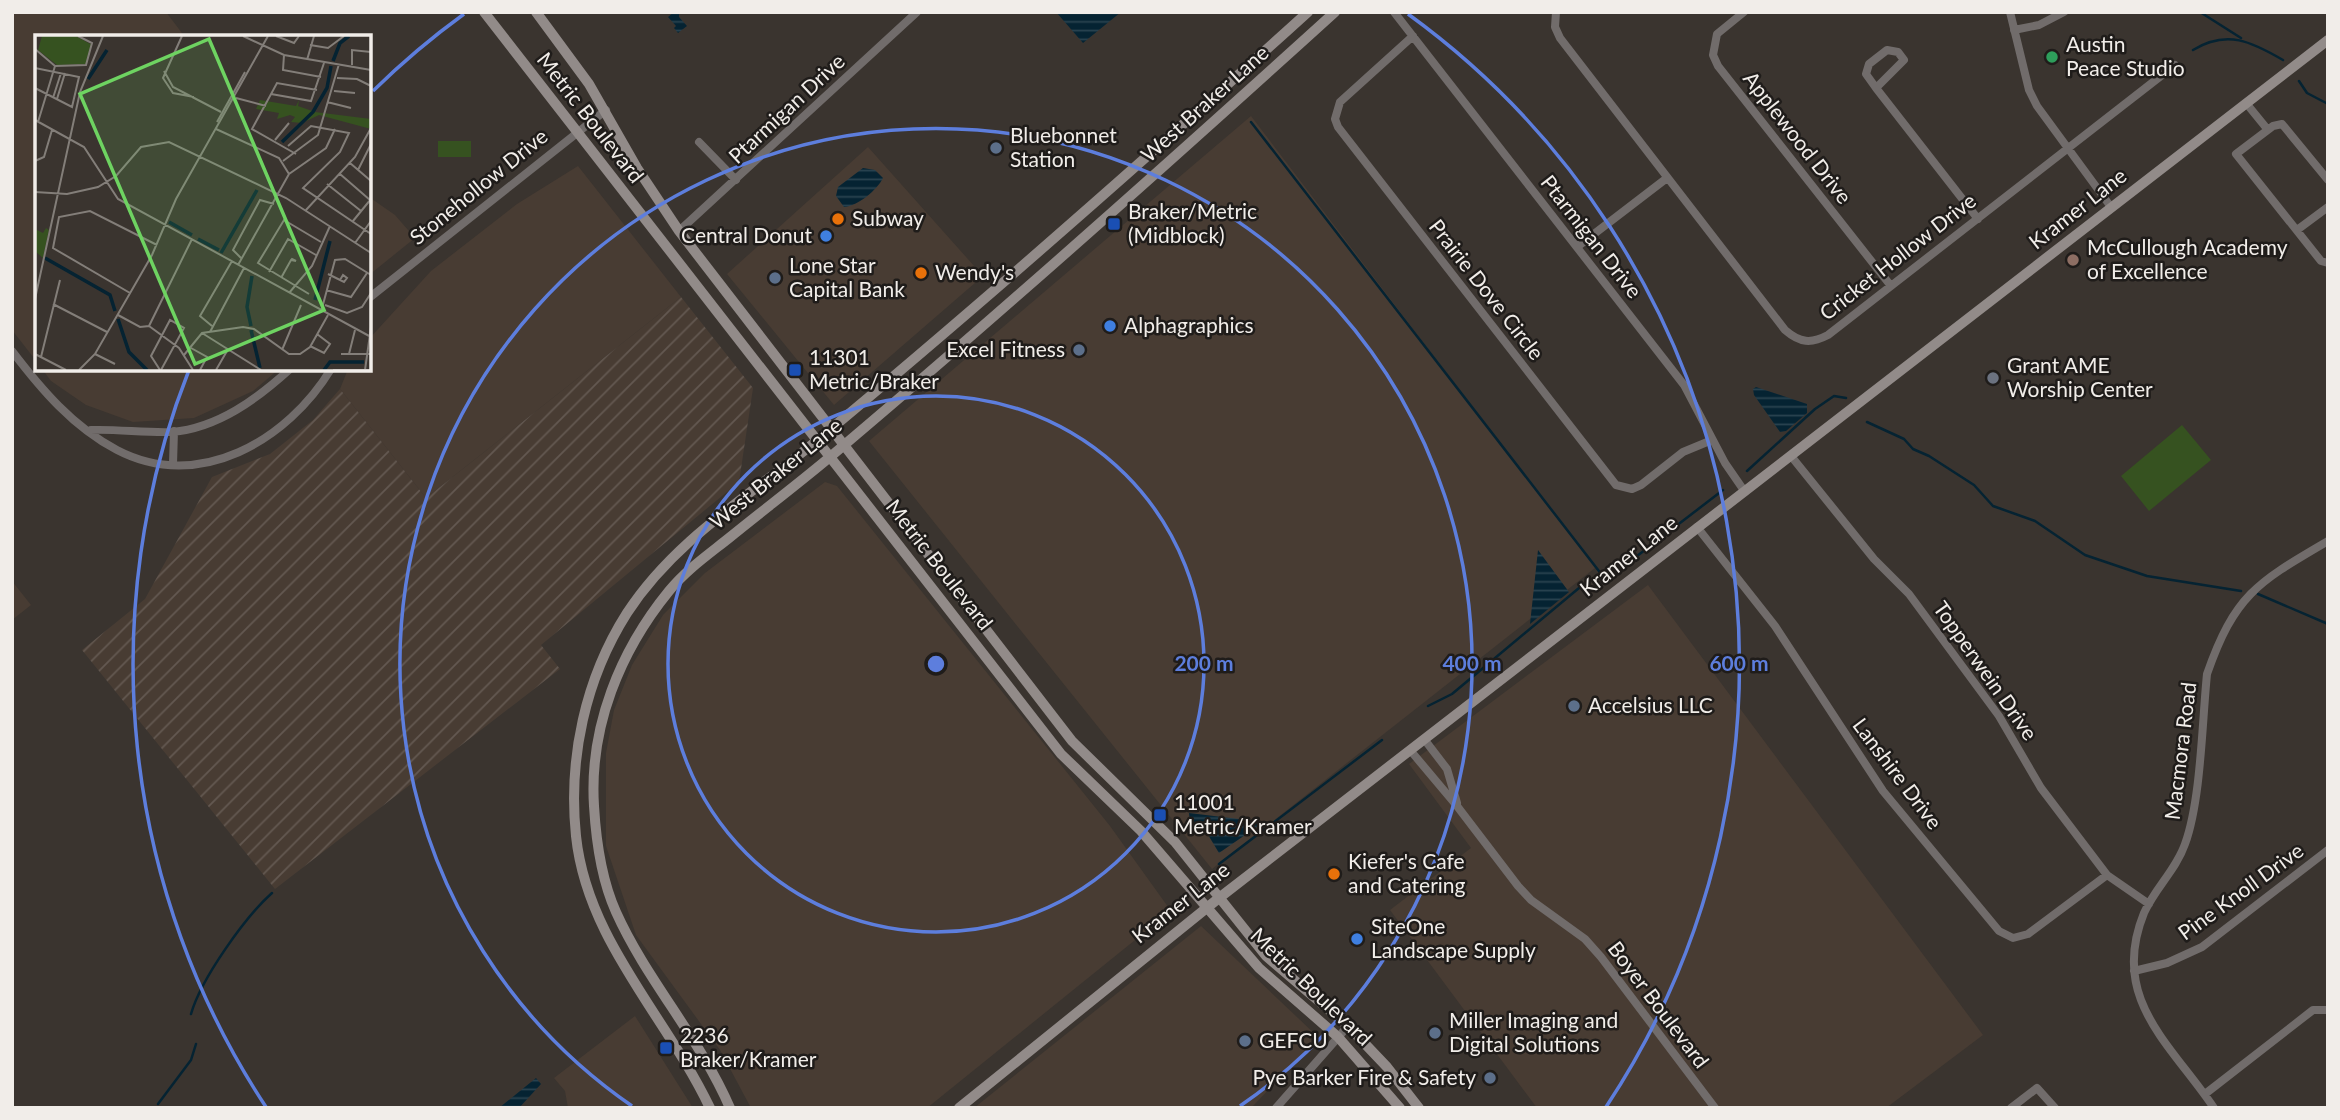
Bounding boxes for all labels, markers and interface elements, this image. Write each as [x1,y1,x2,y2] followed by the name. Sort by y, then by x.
[2066,31,2185,80] place label: Austin Peace Studio
[35,35,371,371] inset map
[1135,39,1273,167] street label: West Braker Lane
[532,47,650,187] street label: Metric Boulevard
[723,48,849,168] street label: Ptarmigan Drive
[2044,49,2060,65] marker: Austin Peace Studio
[1739,66,1858,208] street label: Applewood Drive
[1010,122,1117,171] place label: Bluebonnet Station
[404,123,552,249] street label: Stonehollow Drive
[988,140,1004,156] marker: Bluebonnet Station
[2023,162,2131,254] street label: Kramer Lane
[1536,170,1648,302] street label: Ptarmigan Drive
[1814,187,1980,325] street label: Cricket Hollow Drive
[1128,198,1257,247] place label: Braker/Metric (Midblock)
[852,205,924,230] place label: Subway
[830,211,846,227] marker: Subway
[1425,214,1550,364] street label: Prairie Dove Circle
[1106,216,1122,232] marker: Braker/Metric (Midblock)
[681,222,812,247] place label: Central Donut
[818,228,834,244] marker: Central Donut
[2087,234,2288,283] place label: McCullough Academy of Excellence
[789,252,905,301] place label: Lone Star Capital Bank
[2065,252,2081,268] marker: McCullough Academy of Excellence
[935,259,1014,284] place label: Wendy's
[913,265,929,281] marker: Wendy's
[767,270,783,286] marker: Lone Star Capital Bank
[1124,312,1254,337] place label: Alphagraphics
[1102,318,1118,334] marker: Alphagraphics
[946,336,1065,361] place label: Excel Fitness
[1071,342,1087,358] marker: Excel Fitness
[809,344,939,393] place label: 11301 Metric/Braker
[2007,352,2153,401] place label: Grant AME Worship Center
[787,362,803,378] marker: 11301 Metric/Braker
[1985,370,2001,386] marker: Grant AME Worship Center
[704,412,846,534] street label: West Braker Lane
[881,494,999,634] street label: Metric Boulevard
[1574,509,1682,601] street label: Kramer Lane
[1929,596,2043,744] street label: Topperwein Drive
[1174,650,1234,675] text: 200 m
[1442,650,1502,675] text: 400 m
[1709,650,1769,675] text: 600 m
[924,652,948,676] centre of rings
[2159,680,2200,821] street label: Macmora Road
[1588,692,1713,717] place label: Accelsius LLC
[1566,698,1582,714] marker: Accelsius LLC
[1848,713,1948,834] street label: Lanshire Drive
[1174,789,1312,838] place label: 11001 Metric/Kramer
[1152,807,1168,823] marker: 11001 Metric/Kramer
[2173,837,2308,945] street label: Pine Knoll Drive
[1348,848,1466,897] place label: Kiefer's Cafe and Catering
[1126,856,1234,948] street label: Kramer Lane
[1326,866,1342,882] marker: Kiefer's Cafe and Catering
[1371,913,1536,962] place label: SiteOne Landscape Supply
[1246,922,1378,1050] street label: Metric Boulevard
[1349,931,1365,947] marker: SiteOne Landscape Supply
[1603,936,1715,1072] street label: Boyer Boulevard
[1449,1007,1618,1056] place label: Miller Imaging and Digital Solutions
[680,1022,817,1071] place label: 2236 Braker/Kramer
[1427,1025,1443,1041] marker: Miller Imaging and Digital Solutions
[1259,1027,1328,1052] place label: GEFCU
[1237,1033,1253,1049] marker: GEFCU
[658,1040,674,1056] marker: 2236 Braker/Kramer
[1252,1064,1476,1089] place label: Pye Barker Fire & Safety
[1482,1070,1498,1086] marker: Pye Barker Fire & Safety

